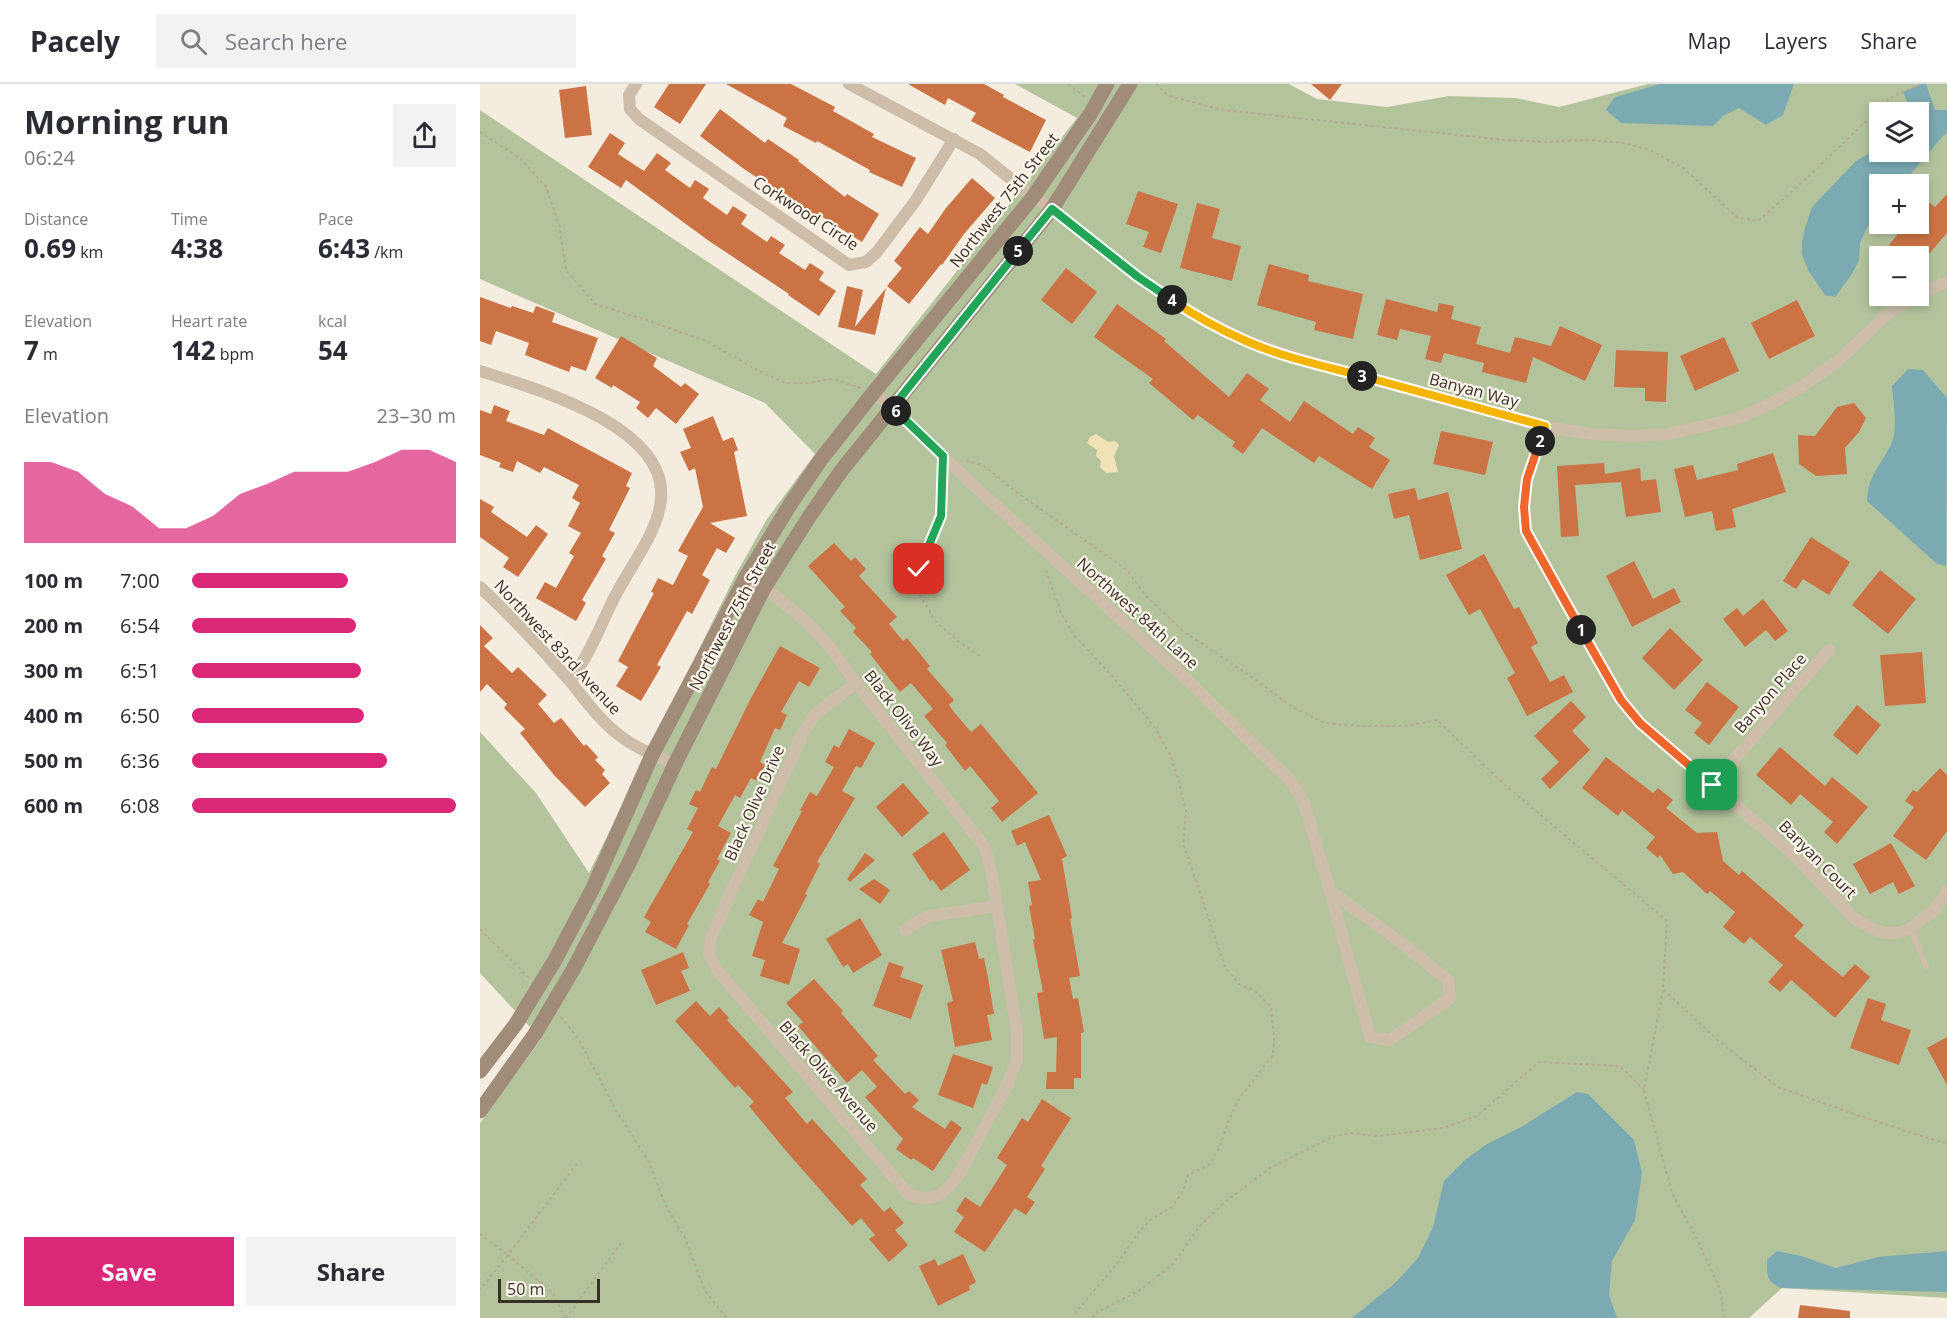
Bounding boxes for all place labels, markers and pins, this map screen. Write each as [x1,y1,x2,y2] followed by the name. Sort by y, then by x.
[1003,236,1033,266] pin: 5
[1157,285,1187,315] pin: 4
[1347,361,1377,391] pin: 3
[881,396,911,426] pin: 6
[1525,426,1555,456] pin: 2
[893,543,944,594] pin
[1566,615,1596,645] pin: 1
[1686,759,1737,810] pin

